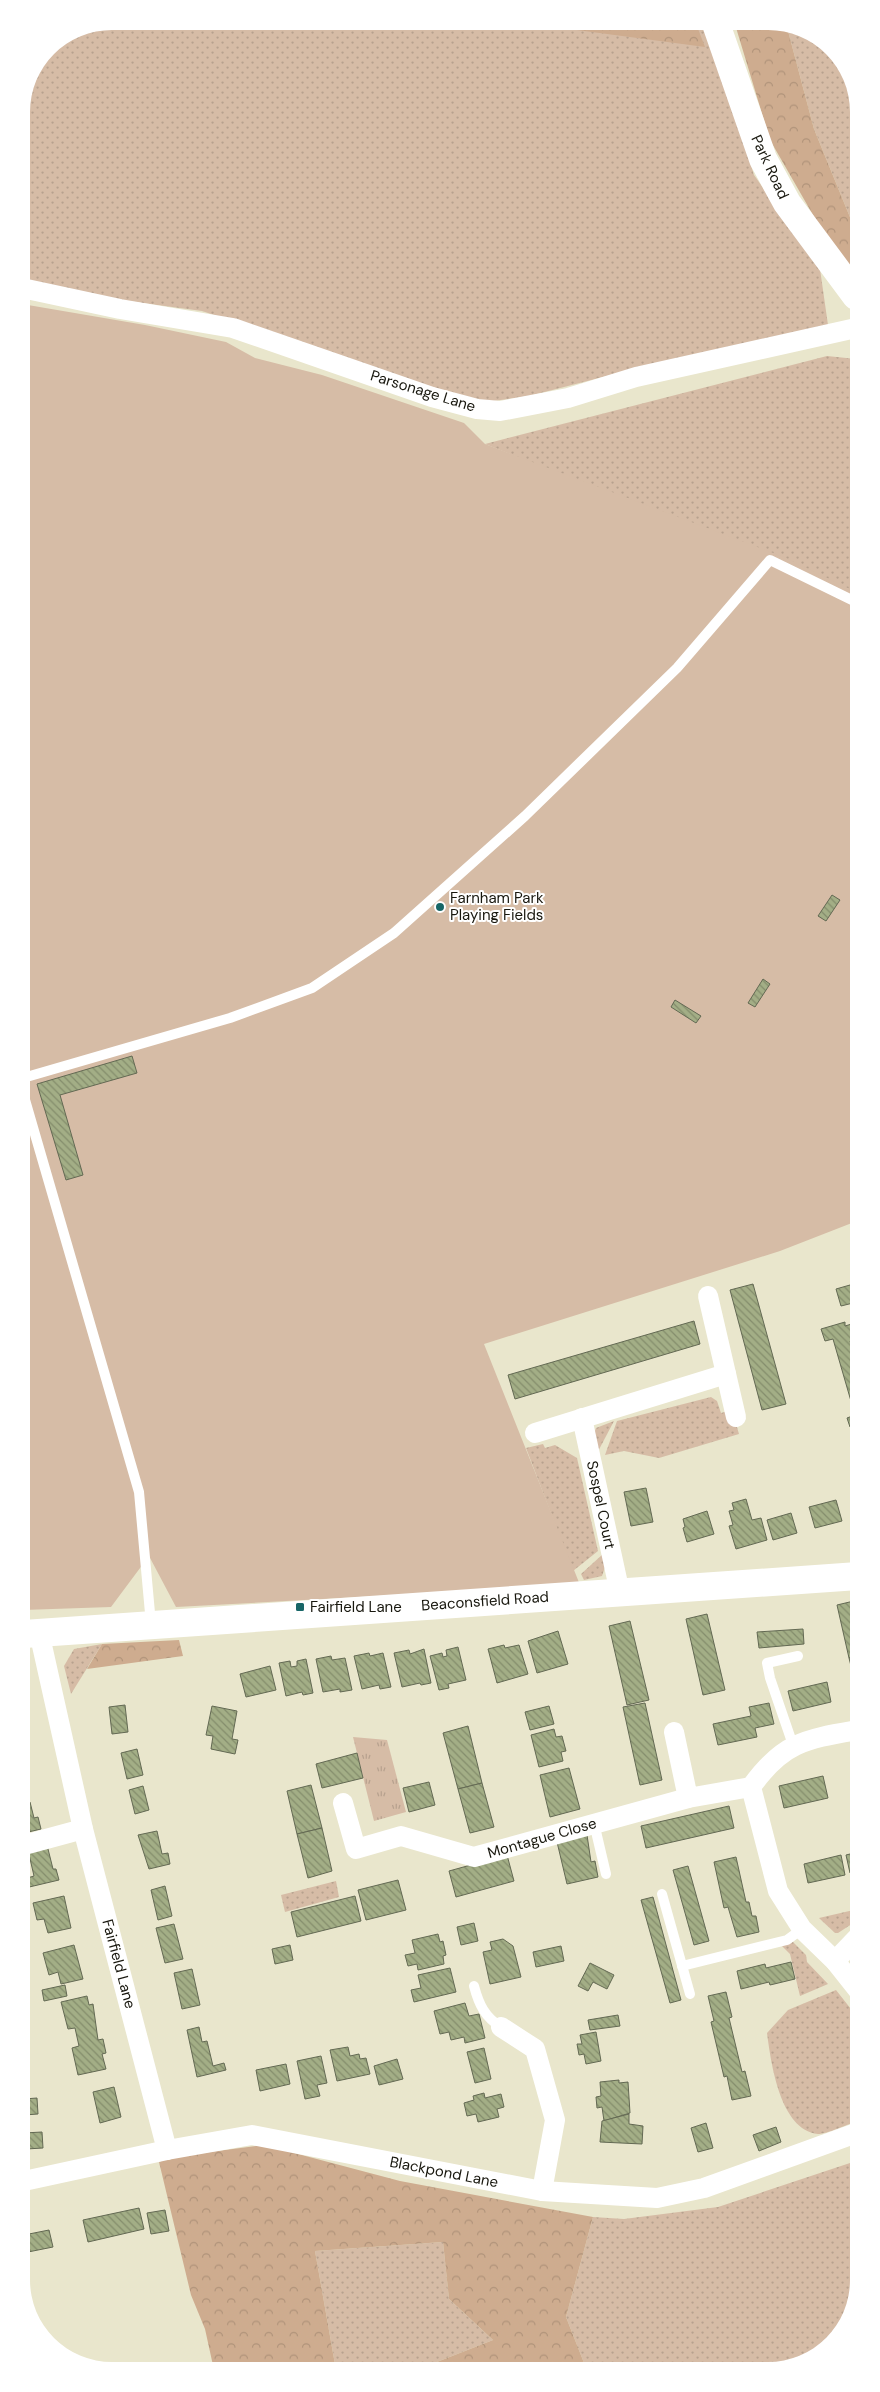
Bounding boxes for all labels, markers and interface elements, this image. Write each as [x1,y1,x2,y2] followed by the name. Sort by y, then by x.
[746,132,794,202] street label: Park Road
[368,365,478,417] street label: Parsonage Lane
[450,888,544,925] place label: Farnham Park Playing Fields
[434,901,446,913] marker: Farnham Park Playing Fields
[582,1459,620,1551] street label: Sospel Court
[420,1587,550,1615] street label: Beaconsfield Road
[310,1597,402,1617] place label: Fairfield Lane
[294,1601,306,1613] marker: Fairfield Lane
[485,1813,599,1863] street label: Montague Close
[97,1917,141,2011] street label: Fairfield Lane
[388,2152,500,2192] street label: Blackpond Lane

